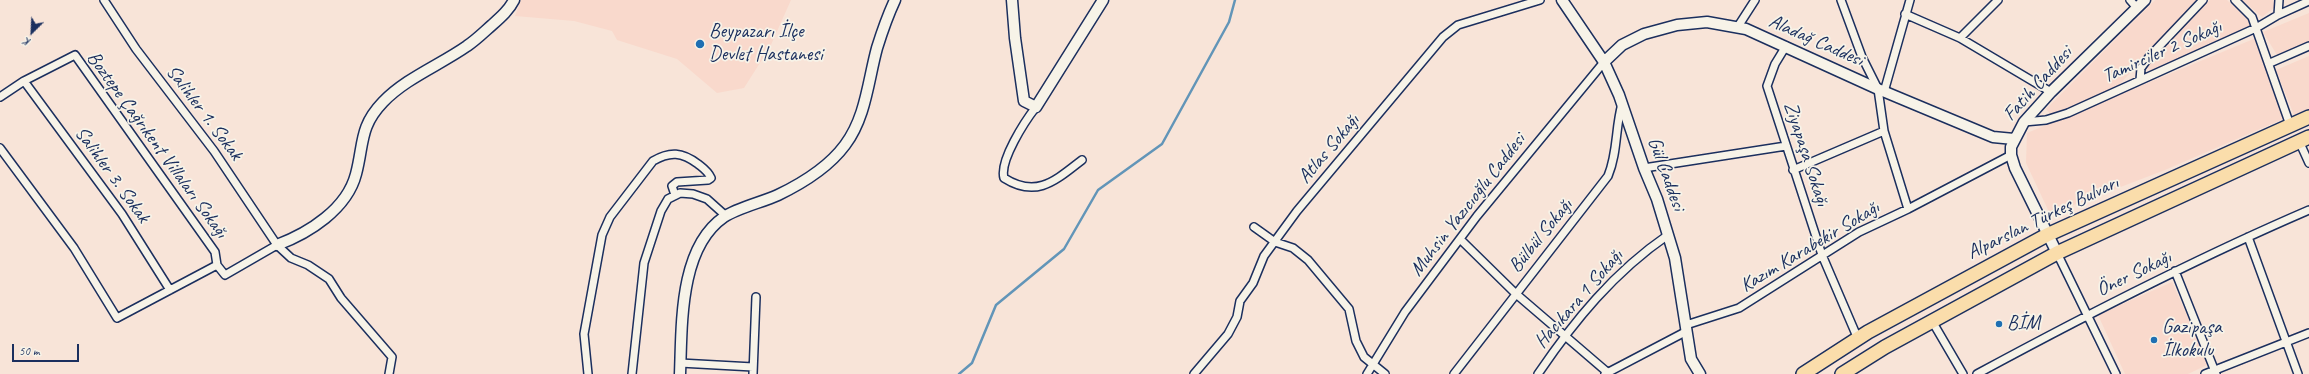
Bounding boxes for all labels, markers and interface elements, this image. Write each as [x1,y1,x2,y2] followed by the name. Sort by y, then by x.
[1765,10,1867,72] street label: Aladağ Caddesi
[12,12,52,52] north arrow
[2099,15,2225,89] street label: Tamirciler 2 Sokağı
[709,20,823,67] place label: Beypazarı İlçe Devlet Hastanesi
[22,35,33,50] text: K
[694,38,706,50] marker: Beypazarı İlçe Devlet Hastanesi
[1998,42,2078,126] street label: Fatih Caddesi
[81,47,233,243] street label: Boztepe Çağrıkent Villaları Sokağı
[160,61,248,165] street label: Salihler 1. Sokak
[1778,99,1834,209] street label: Ziyapaşa Sokağı
[1293,109,1365,189] street label: Atlas Sokağı
[69,122,155,228] street label: Salihler 3. Sokak
[1405,129,1531,281] street label: Muhsin Yazıcıoğlu Caddesi
[1642,134,1690,214] street label: Gül Caddesi
[1964,171,2122,265] street label: Alparslan Türkeş Bulvarı
[1504,194,1578,278] street label: Bülbül Sokağı
[1736,196,1884,298] street label: Kazım Karabekir Sokağı
[1529,245,1629,353] street label: Hacıkara 1 Sokağı
[2093,246,2175,302] street label: Öner Sokağı
[2007,312,2040,336] place label: BİM
[2162,316,2222,363] place label: Gazipaşa İlkokulu
[1994,319,2004,329] marker: BİM
[2149,335,2159,345] marker: Gazipaşa İlkokulu
[14,336,81,362] scale bar
[19,343,39,359] text: 50 m

